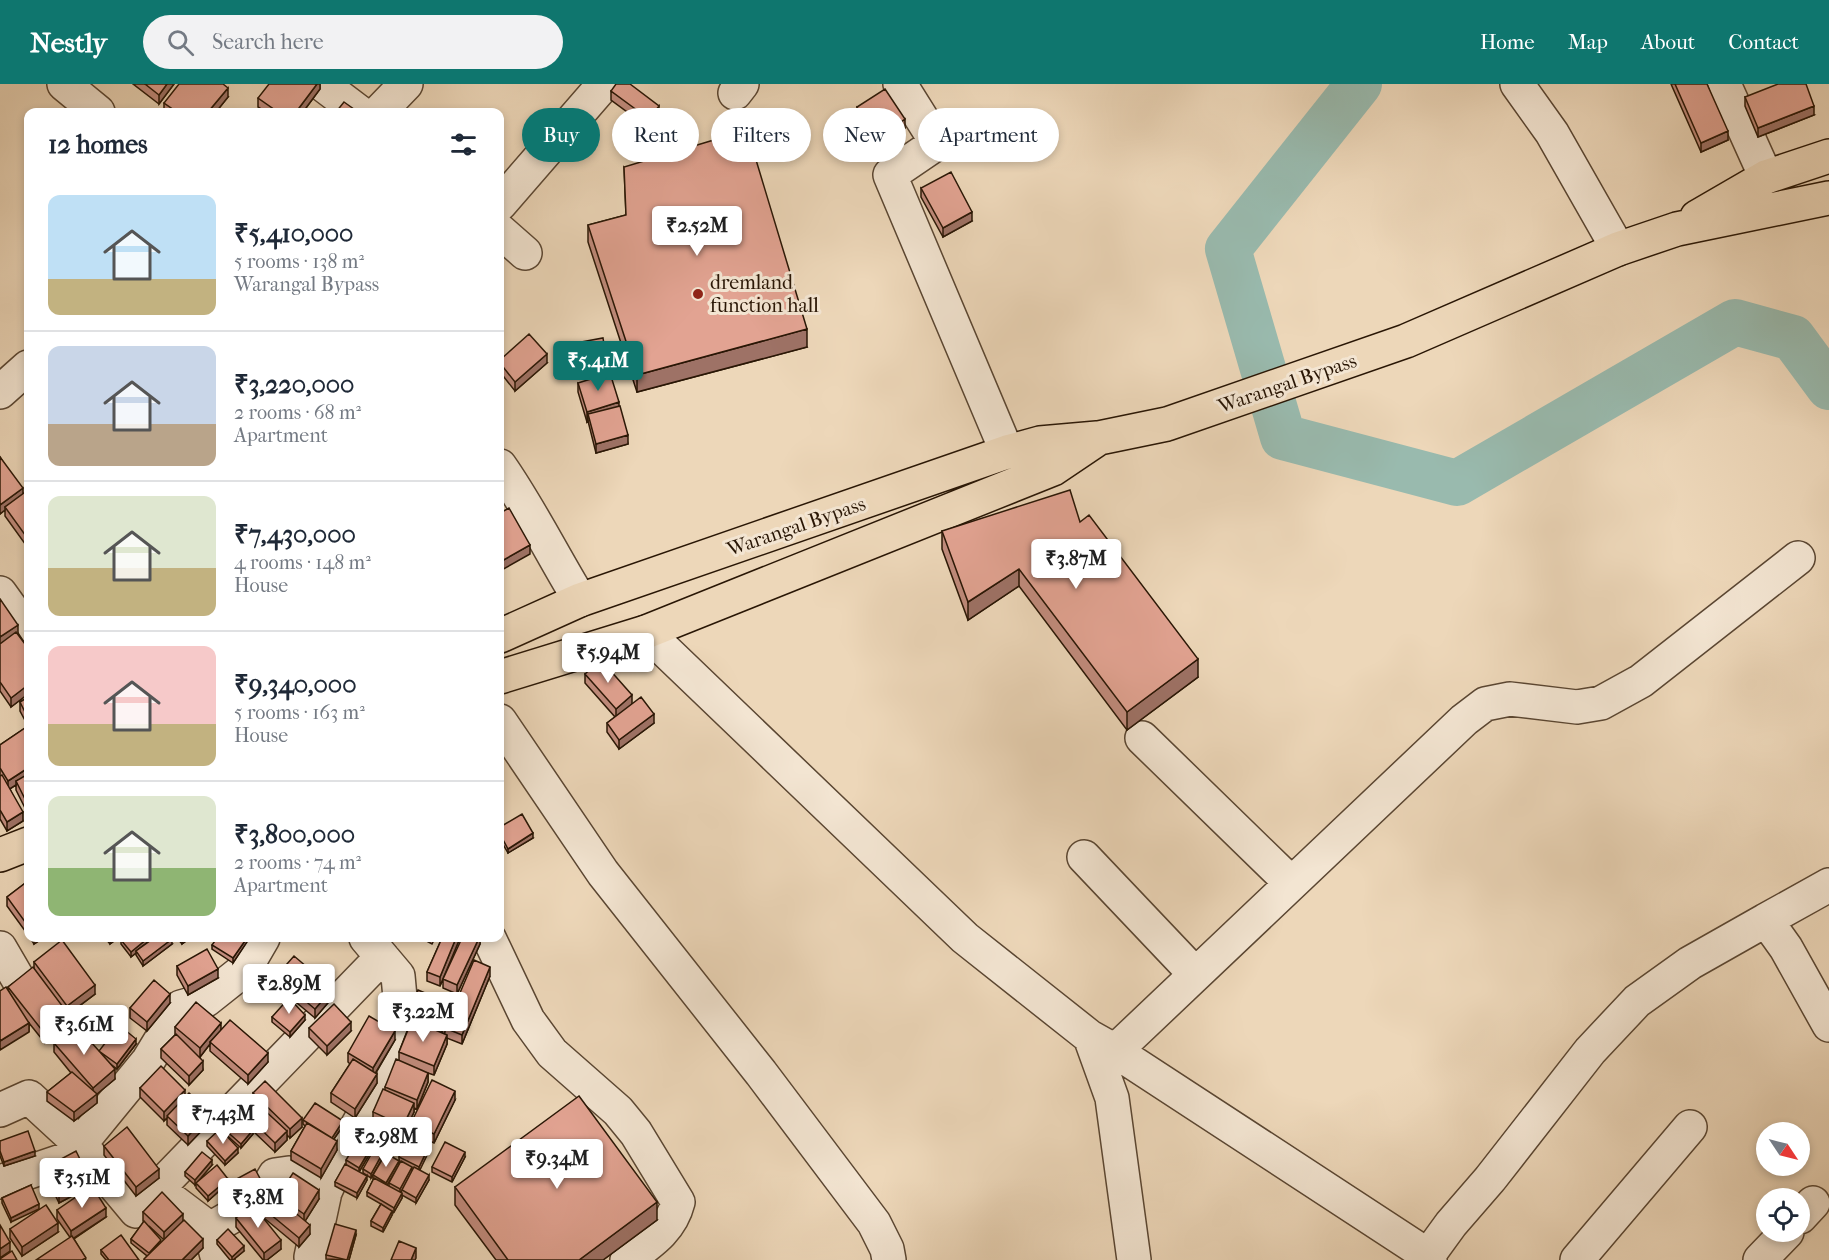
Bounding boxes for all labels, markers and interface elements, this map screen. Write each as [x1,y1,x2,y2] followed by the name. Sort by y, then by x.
[143,15,563,69] search box
[30,26,107,59] text: Nestly
[164,26,197,59] icon: search
[212,29,324,55] text: Search here
[1480,30,1535,54] text: Home
[1568,30,1608,54] text: Map
[1641,30,1695,54] text: About
[1728,30,1799,54] text: Contact
[522,108,600,162] chip: Buy
[612,108,699,162] chip: Rent
[711,108,811,162] chip: Filters
[823,108,906,162] chip: New
[918,108,1059,162] chip: Apartment
[447,128,480,161] icon: filters
[48,129,148,160] text: 12 homes
[648,206,746,257] pin: ₹2.52M
[666,214,728,237] text: ₹2.52M
[234,218,353,249] text: ₹5,410,000
[96,219,168,291] icon: home
[234,250,364,273] text: 5 rooms · 138 m²
[710,271,819,317] place label: dremland function hall
[234,273,379,296] text: Warangal Bypass
[691,287,705,301] marker: dremland function hall
[549,341,647,392] pin: ₹5.41M
[567,349,629,372] text: ₹5.41M
[1214,349,1360,418] street label: Warangal Bypass
[234,369,354,400] text: ₹3,220,000
[96,370,168,442] icon: home
[234,401,361,424] text: 2 rooms · 68 m²
[234,424,328,447] text: Apartment
[723,492,869,561] street label: Warangal Bypass
[234,519,356,550] text: ₹7,430,000
[96,520,168,592] icon: home
[1027,539,1125,590] pin: ₹3.87M
[1045,547,1107,570] text: ₹3.87M
[234,551,371,574] text: 4 rooms · 148 m²
[234,574,288,597] text: House
[559,633,657,684] pin: ₹5.94M
[576,641,640,664] text: ₹5.94M
[234,669,357,700] text: ₹9,340,000
[96,670,168,742] icon: home
[234,701,365,724] text: 5 rooms · 163 m²
[234,724,288,747] text: House
[234,819,355,850] text: ₹3,800,000
[96,820,168,892] icon: home
[234,851,361,874] text: 2 rooms · 74 m²
[234,874,328,897] text: Apartment
[240,964,338,1015] pin: ₹2.89M
[257,972,321,995] text: ₹2.89M
[374,992,472,1043] pin: ₹3.22M
[392,1000,454,1023] text: ₹3.22M
[35,1005,133,1056] pin: ₹3.61M
[54,1013,114,1036] text: ₹3.61M
[174,1094,272,1145] pin: ₹7.43M
[191,1102,255,1125] text: ₹7.43M
[337,1117,435,1168] pin: ₹2.98M
[1756,1122,1810,1176] north arrow
[1756,1122,1810,1242] map controls
[354,1125,418,1148] text: ₹2.98M
[508,1139,606,1190] pin: ₹9.34M
[525,1147,589,1170] text: ₹9.34M
[33,1158,131,1209] pin: ₹3.51M
[54,1166,110,1189] text: ₹3.51M
[216,1178,300,1229] pin: ₹3.8M
[232,1186,284,1209] text: ₹3.8M
[1756,1188,1810,1242] button: locate

